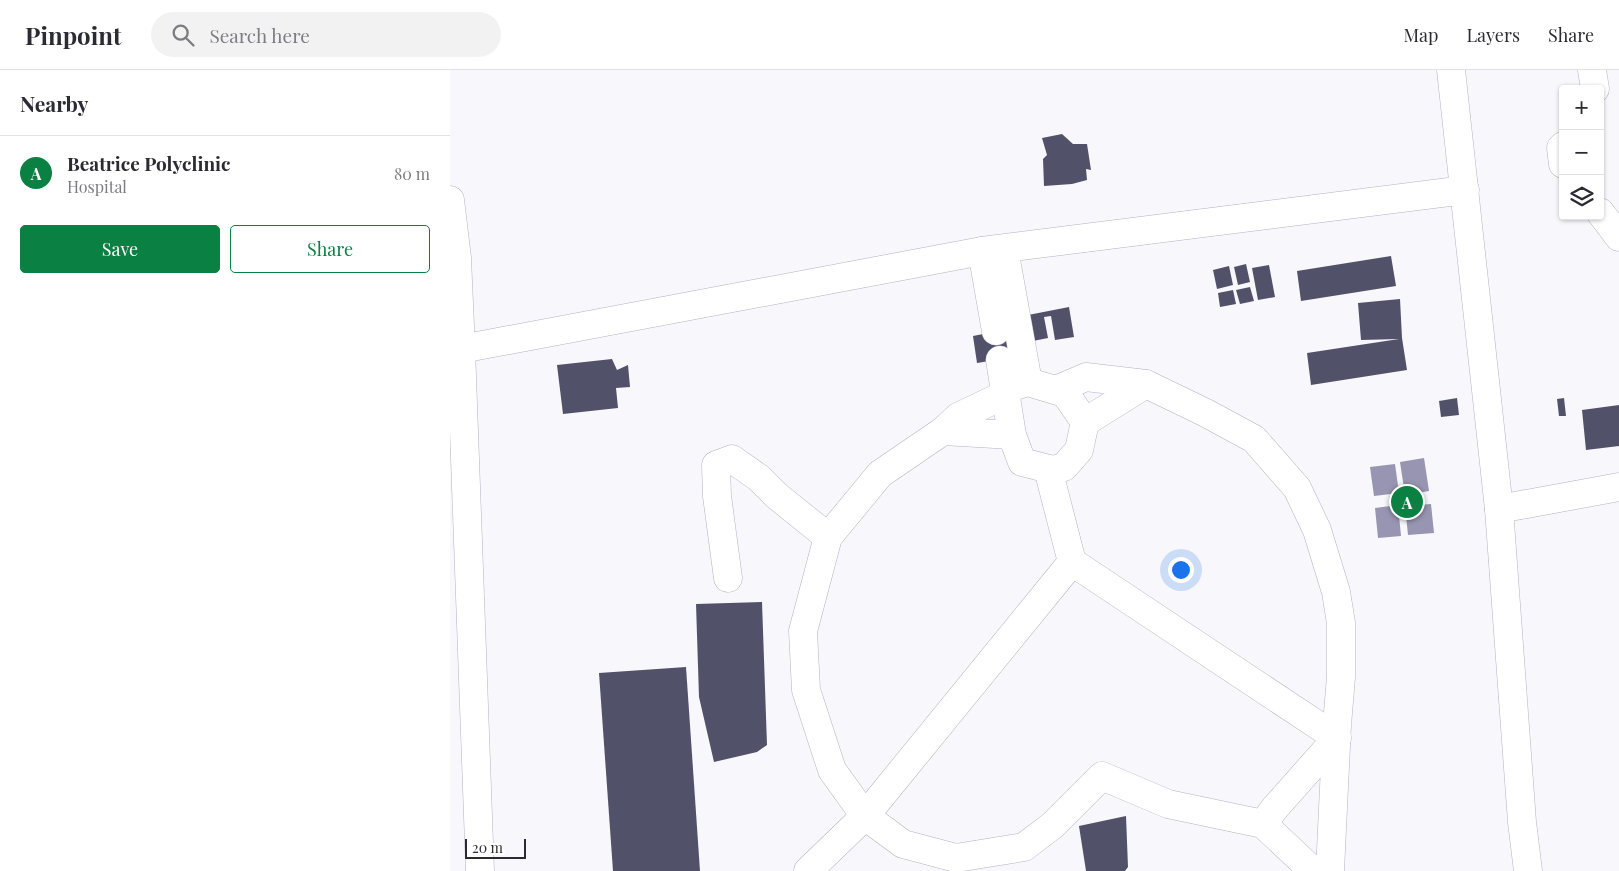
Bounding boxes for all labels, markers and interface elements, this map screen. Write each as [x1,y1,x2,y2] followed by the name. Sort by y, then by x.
[151,12,501,57] search box
[25,19,121,51] text: Pinpoint
[169,21,197,49] icon: search
[209,22,310,48] text: Search here
[1403,23,1438,47] text: Map
[1466,23,1520,47] text: Layers
[1548,23,1594,47] text: Share
[1559,85,1604,220] map controls
[1559,85,1604,130] button: +
[20,89,89,117] text: Nearby
[1559,130,1604,175] button: −
[67,150,230,176] text: Beatrice Polyclinic
[31,163,41,184] text: A
[394,163,430,184] text: 80 m
[1559,175,1604,220] button: layers
[67,176,127,197] text: Hospital
[20,225,220,273] button: Save
[230,225,430,273] button: Share
[1391,483,1423,521] pin: A
[1168,557,1194,583] your location
[465,836,526,859] scale bar
[472,838,503,857] text: 20 m

